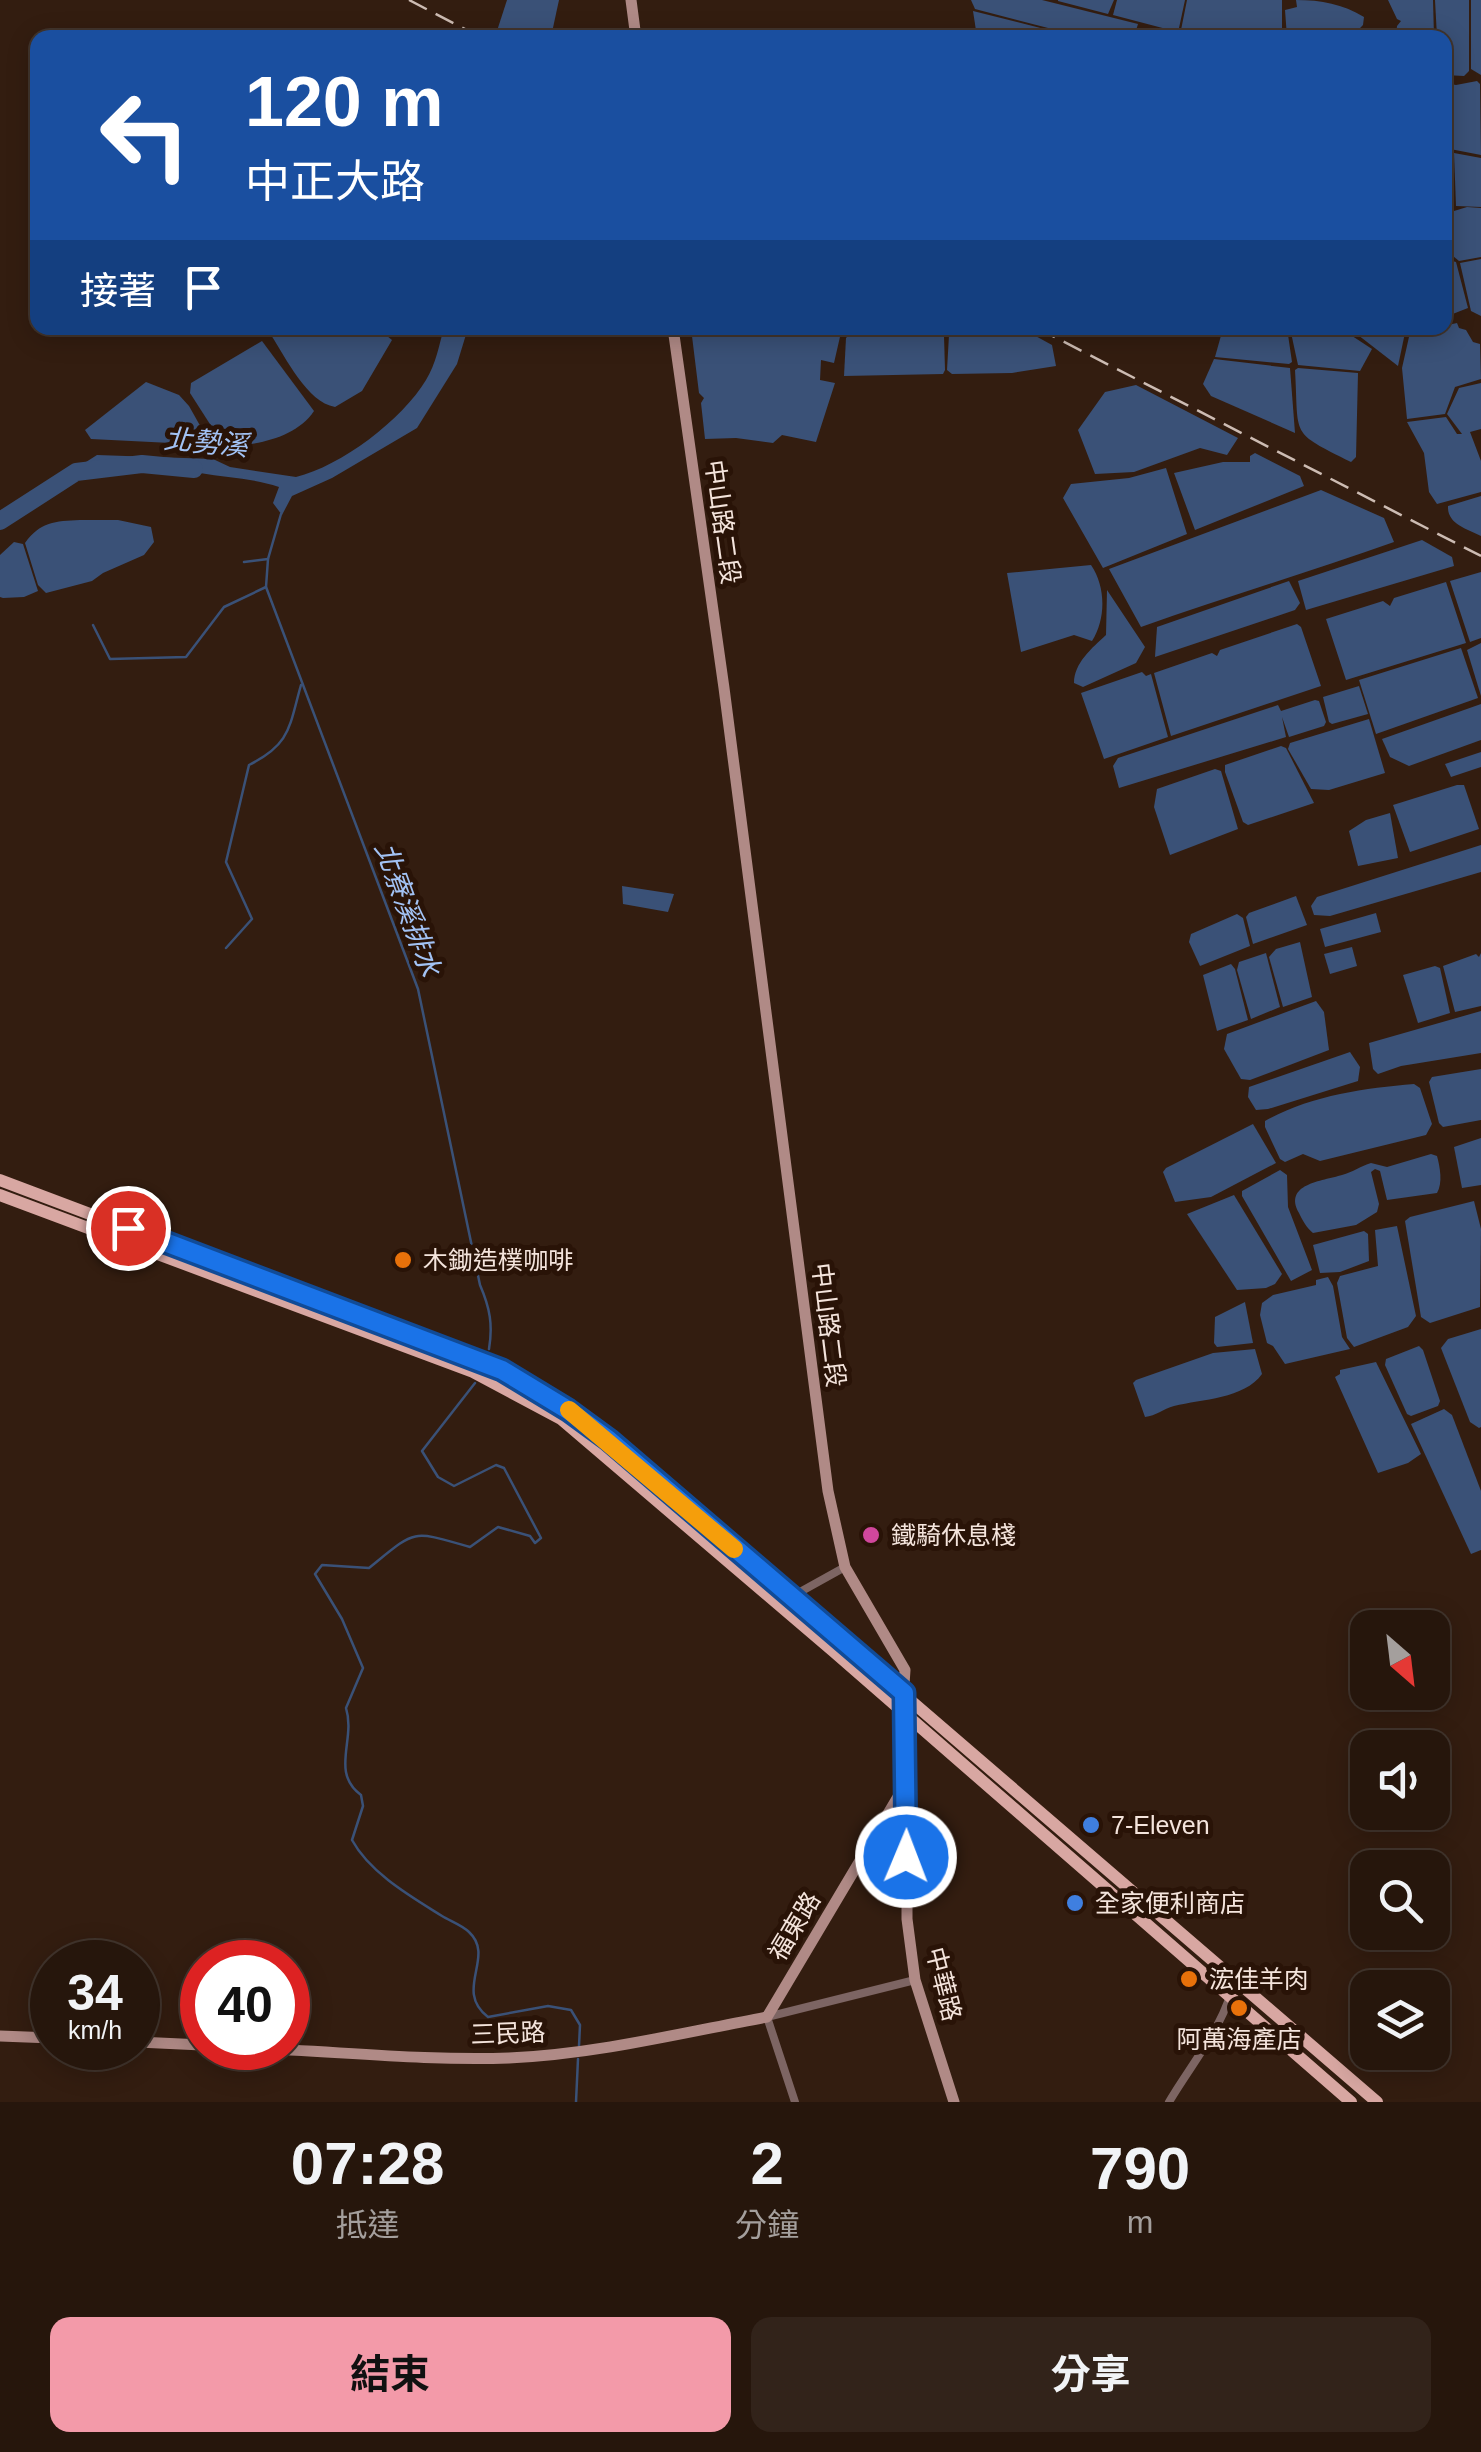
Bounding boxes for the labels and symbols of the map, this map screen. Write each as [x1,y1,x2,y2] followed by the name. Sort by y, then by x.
[163,423,253,462] water label: 北勢溪
[700,458,746,586] street label: 中山路二段
[369,838,447,982] water label: 北寮溪排水
[86,1186,171,1271] pin
[423,1246,573,1274] place label: 木鋤造樸咖啡
[392,1249,414,1271] marker: 木鋤造樸咖啡
[807,1261,851,1389] street label: 中山路二段
[891,1521,1016,1549] place label: 鐵騎休息棧
[860,1524,882,1546] marker: 鐵騎休息棧
[1350,1610,1450,1710] north arrow
[854,1805,958,1909] position arrow
[1111,1811,1210,1839] place label: 7-Eleven
[1080,1814,1102,1836] marker: 7-Eleven
[763,1887,825,1965] street label: 福東路
[1095,1889,1245,1917] place label: 全家便利商店
[1064,1892,1086,1914] marker: 全家便利商店
[180,1940,310,2070] speed limit sign: 40
[921,1944,967,2024] street label: 中華路
[1209,1965,1309,1993] place label: 浤佳羊肉
[1178,1968,1200,1990] marker: 浤佳羊肉
[1228,1997,1250,2019] marker: 阿萬海產店
[470,2018,546,2048] street label: 三民路
[1176,2025,1302,2053] place label: 阿萬海產店

